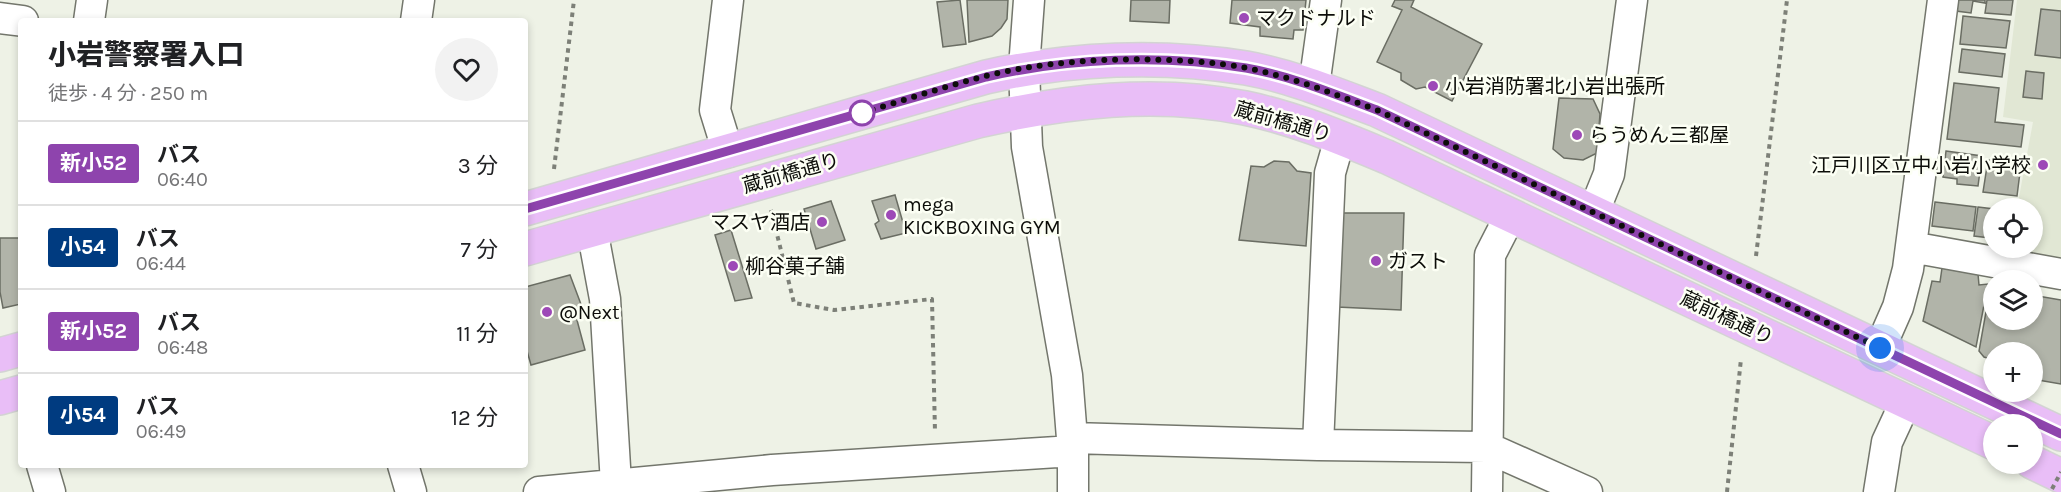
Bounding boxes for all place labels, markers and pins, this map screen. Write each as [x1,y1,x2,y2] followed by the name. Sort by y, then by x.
[1256,7,1376,30] place label: マクドナルド
[1237,11,1251,25] marker: マクドナルド
[1445,75,1665,98] place label: 小岩消防署北小岩出張所
[1426,79,1440,93] marker: 小岩消防署北小岩出張所
[849,100,875,126] unlabelled marker
[1589,124,1729,147] place label: らうめん三都屋
[1570,128,1584,142] marker: らうめん三都屋
[1811,154,2031,177] place label: 江戸川区立中小岩小学校
[2036,158,2050,172] marker: 江戸川区立中小岩小学校
[903,193,1061,239] place label: mega KICKBOXING GYM
[884,208,898,222] marker: mega KICKBOXING GYM
[710,211,810,234] place label: マスヤ酒店
[815,215,829,229] marker: マスヤ酒店
[1388,250,1448,273] place label: ガスト
[1369,254,1383,268] marker: ガスト
[745,255,845,278] place label: 柳谷菓子舗
[726,259,740,273] marker: 柳谷菓子舗
[559,301,620,324] place label: @Next
[540,305,554,319] marker: @Next

